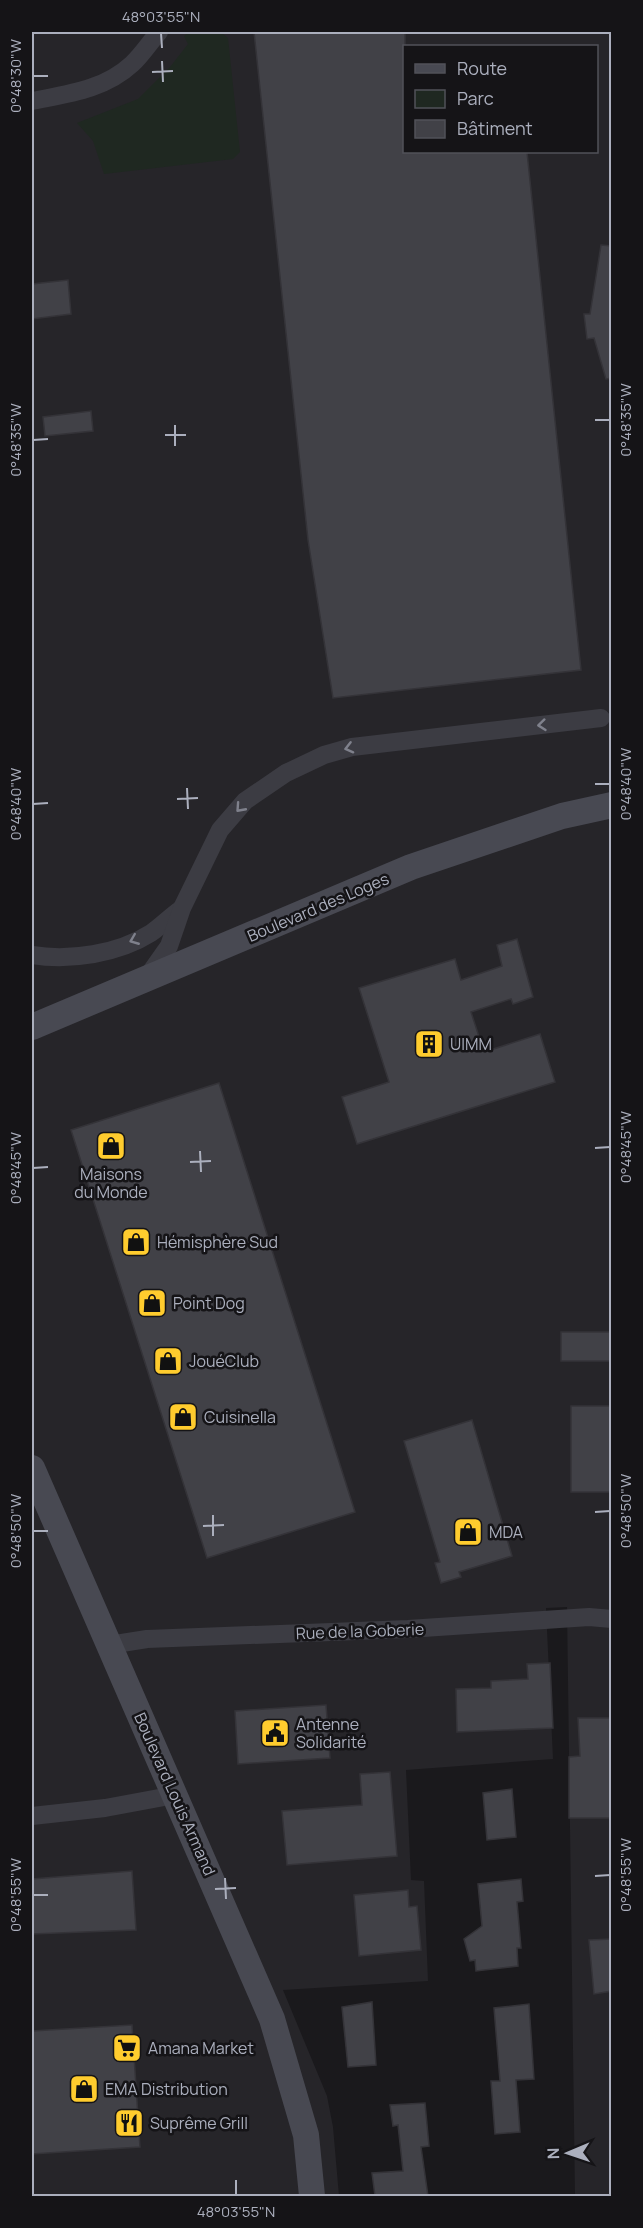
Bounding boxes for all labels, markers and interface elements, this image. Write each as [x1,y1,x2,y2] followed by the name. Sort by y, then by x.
[122,6,200,27] text: 48°03'55"N
[5,39,26,113] text: 0°48'30"W
[403,45,598,153] legend
[457,56,507,80] text: Route
[457,86,494,110] text: Parc
[457,116,533,140] text: Bâtiment
[615,383,636,457] text: 0°48'35"W
[5,403,26,477] text: 0°48'35"W
[538,718,547,731] one-way arrow
[344,741,354,754] one-way arrow
[615,748,636,820] text: 0°48'40"W
[5,768,26,840] text: 0°48'40"W
[236,801,247,812] one-way arrow
[244,867,392,947] street label: Boulevard des Loges
[129,933,140,945] one-way arrow
[413,1028,445,1060] building icon: UIMM
[450,1033,492,1055] place label: UIMM
[615,1111,636,1183] text: 0°48'45"W
[95,1130,127,1162] shop icon: Maisons du Monde
[5,1132,26,1204] text: 0°48'45"W
[74,1163,148,1203] place label: Maisons du Monde
[120,1226,152,1258] shop icon: Hémisphère Sud
[157,1231,278,1253] place label: Hémisphère Sud
[136,1287,168,1319] shop icon: Point Dog
[173,1292,245,1314] place label: Point Dog
[152,1345,184,1377] shop icon: JouéClub
[189,1350,259,1372] place label: JouéClub
[167,1401,199,1433] shop icon: Cuisinella
[204,1406,276,1428] place label: Cuisinella
[615,1474,636,1548] text: 0°48'50"W
[5,1494,26,1568] text: 0°48'50"W
[452,1516,484,1548] shop icon: MDA
[489,1521,523,1543] place label: MDA
[295,1618,425,1644] street label: Rue de la Goberie
[129,1709,221,1879] street label: Boulevard Louis Armand
[296,1713,366,1753] place label: Antenne Solidarité
[259,1717,291,1749] public building icon: Antenne Solidarité
[615,1838,636,1912] text: 0°48'55"W
[5,1858,26,1932] text: 0°48'55"W
[111,2032,143,2064] supermarket icon: Amana Market
[148,2037,254,2059] place label: Amana Market
[68,2073,100,2105] shop icon: EMA Distribution
[105,2078,228,2100] place label: EMA Distribution
[113,2107,145,2139] restaurant icon: Suprême Grill
[150,2112,248,2134] place label: Suprême Grill
[538,2123,598,2183] north arrow
[542,2147,564,2160] text: N
[197,2201,275,2222] text: 48°03'55"N

